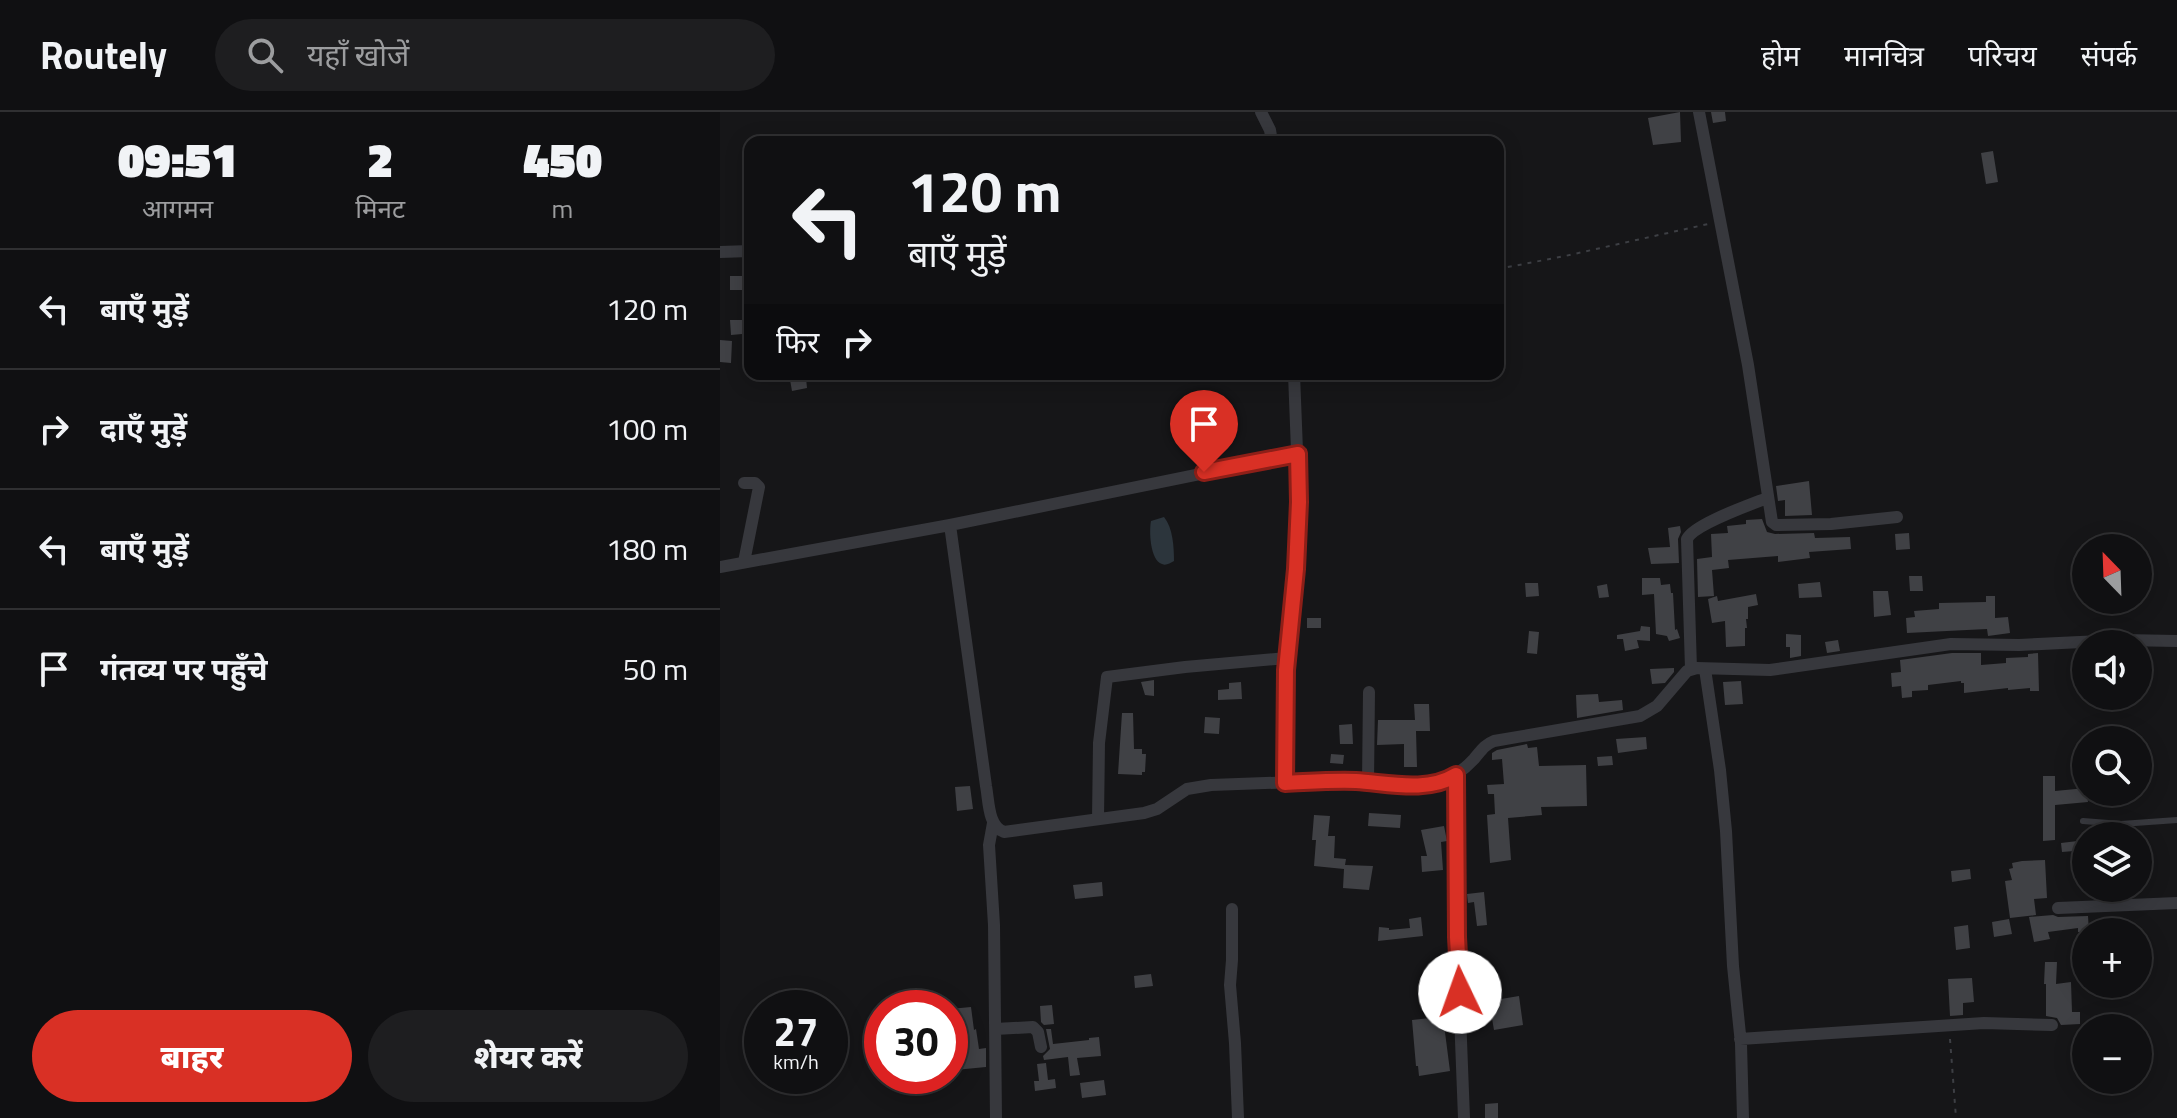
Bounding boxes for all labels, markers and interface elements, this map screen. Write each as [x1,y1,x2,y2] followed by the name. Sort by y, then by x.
[215,19,775,91] search box
[40,26,167,84] text: Routely
[307,32,409,78] text: यहाँ खोजें
[243,33,287,77] icon: search
[1761,34,1800,77] text: होम
[1844,34,1924,77] text: मानचित्र
[1968,34,2037,77] text: परिचय
[2081,34,2137,77] text: संपर्क
[118,123,237,196] text: 09:51
[367,123,393,196] text: 2
[523,123,602,196] text: 450
[908,149,1061,234] text: 120 m
[776,168,880,272] icon: left
[142,189,213,228] text: आगमन
[355,189,405,228] text: मिनट
[552,189,573,228] text: m
[908,226,1007,281] text: बाएँ मुड़ें
[100,286,189,332] text: बाएँ मुड़ें
[606,286,688,332] text: 120 m
[32,287,76,331] icon: left
[776,319,819,365] text: फिर
[835,320,879,364] icon: right
[1170,390,1238,472] pin
[1182,402,1226,446] icon: arrive
[100,406,187,452] text: दाएँ मुड़ें
[606,406,688,452] text: 100 m
[32,407,76,451] icon: right
[100,526,189,572] text: बाएँ मुड़ें
[606,526,688,572] text: 180 m
[32,527,76,571] icon: left
[2072,534,2152,614] north arrow
[2072,534,2152,1094] map controls
[2072,630,2152,710] button: sound
[100,646,267,692] text: गंतव्य पर पहुँचे
[623,646,688,692] text: 50 m
[32,647,76,691] icon: arrive
[2072,726,2152,806] button: search
[2072,822,2152,902] button: layers
[2072,918,2152,998] button: +
[1418,950,1502,1034] position arrow
[864,990,968,1094] speed limit sign: 30
[774,1001,818,1062] text: 27
[32,1010,352,1102] button: बाहर
[368,1010,688,1102] button: शेयर करें
[2072,1014,2152,1094] button: −
[773,1046,819,1077] text: km/h

